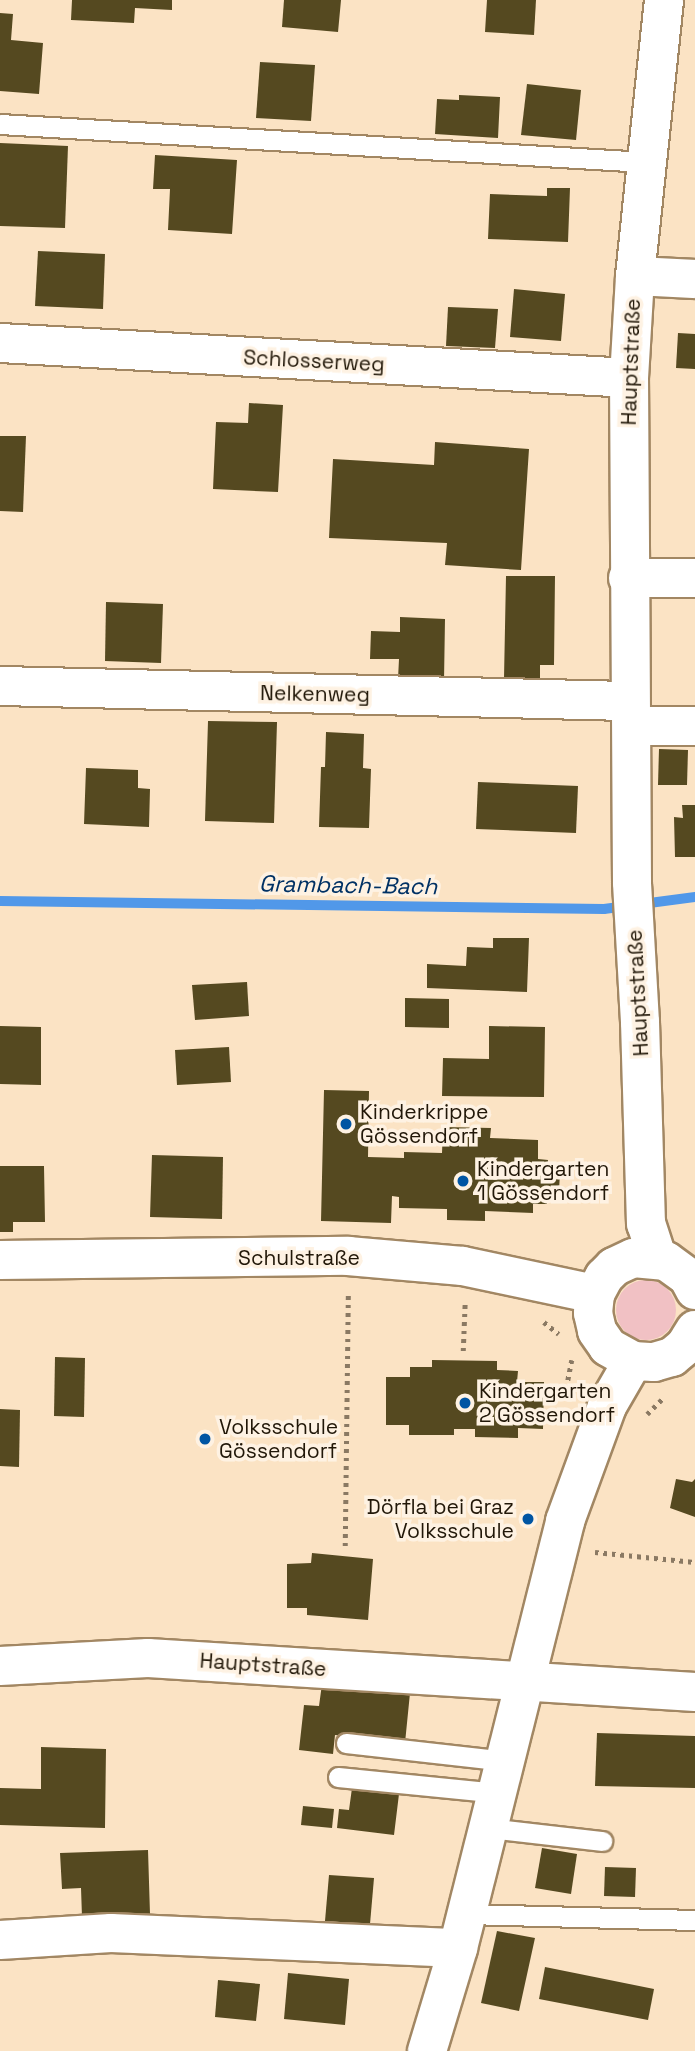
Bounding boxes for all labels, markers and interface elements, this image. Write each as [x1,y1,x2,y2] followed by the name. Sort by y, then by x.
[616,298,646,426] street label: Hauptstraße
[243,345,385,377] street label: Schlosserweg
[260,680,370,708] street label: Nelkenweg
[259,870,437,900] water label: Grambach-Bach
[622,929,654,1057] street label: Hauptstraße
[360,1099,489,1149] place label: Kinderkrippe Gössendorf
[338,1116,354,1132] marker: Kinderkrippe Gössendorf
[477,1156,609,1206] place label: Kindergarten 1 Gössendorf
[455,1173,471,1189] marker: Kindergarten 1 Gössendorf
[238,1245,360,1271] street label: Schulstraße
[479,1378,615,1428] place label: Kindergarten 2 Gössendorf
[457,1395,473,1411] marker: Kindergarten 2 Gössendorf
[219,1414,338,1464] place label: Volksschule Gössendorf
[197,1431,213,1447] marker: Volksschule Gössendorf
[367,1494,514,1544] place label: Dörfla bei Graz Volksschule
[520,1511,536,1527] marker: Dörfla bei Graz Volksschule
[199,1648,327,1682] street label: Hauptstraße

